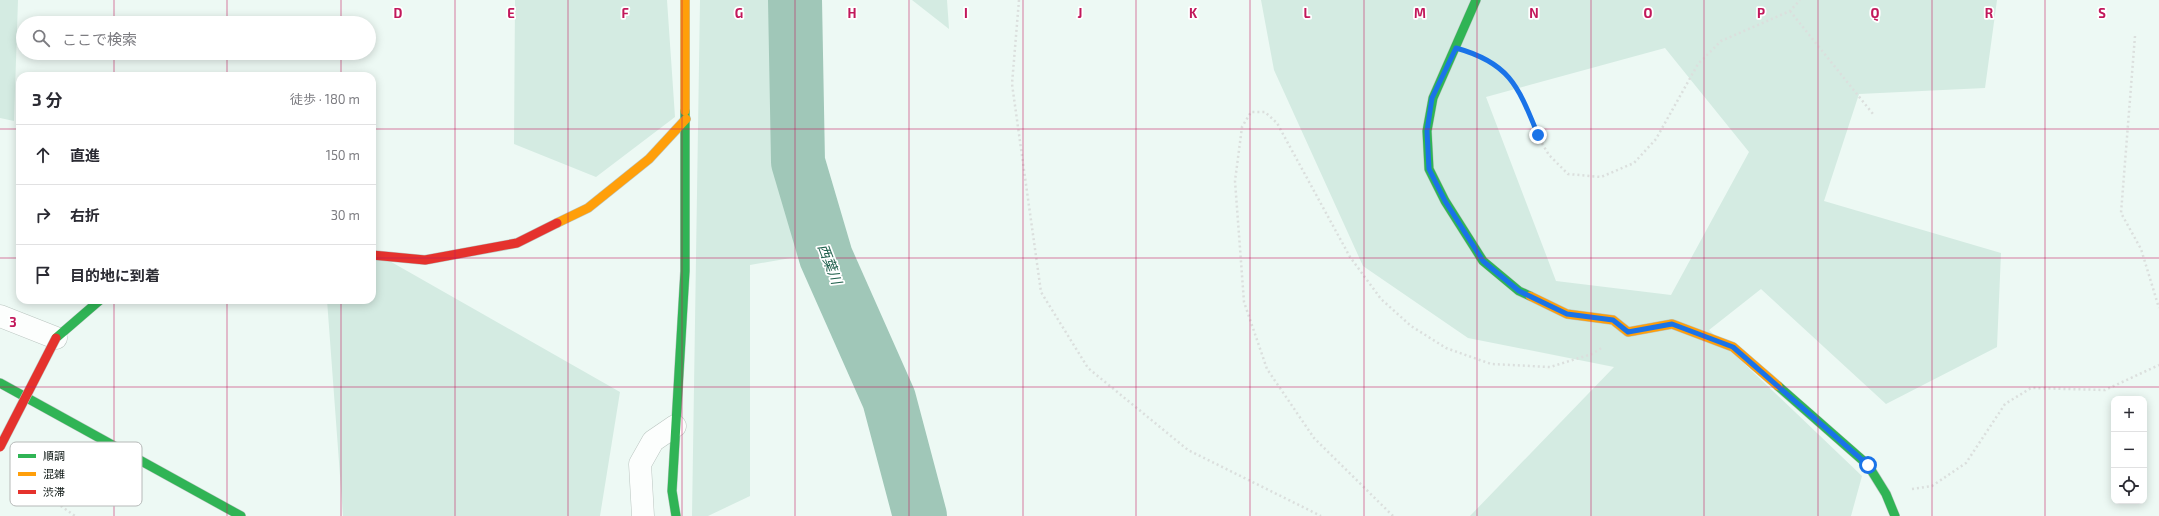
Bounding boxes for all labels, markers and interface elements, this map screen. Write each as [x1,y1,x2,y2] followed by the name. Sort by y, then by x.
[394,5,403,21] text: D
[507,5,515,21] text: E
[621,5,629,21] text: F
[735,5,743,21] text: G
[848,5,857,21] text: H
[964,5,968,21] text: I
[1078,5,1082,21] text: J
[1189,5,1198,21] text: K
[1304,5,1311,21] text: L
[1414,5,1426,21] text: M
[1529,5,1539,21] text: N
[1644,5,1653,21] text: O
[1757,5,1765,21] text: P
[1871,5,1880,22] text: Q
[1985,5,1994,21] text: R
[2098,5,2106,21] text: S
[16,16,376,60] search box
[30,27,52,49] icon: search
[62,30,137,48] text: ここで検索
[32,89,62,109] text: 3 分
[290,91,360,107] text: 徒歩 · 180 m
[1529,126,1547,144] route end
[32,144,54,166] icon: ahead
[70,146,100,164] text: 直進
[326,147,360,163] text: 150 m
[32,204,54,226] icon: right
[70,206,100,224] text: 右折
[331,207,360,223] text: 30 m
[815,241,847,288] water label: 西葉川
[32,264,54,286] icon: arrive
[70,266,160,284] text: 目的地に到着
[9,314,17,330] text: 3
[2111,396,2147,504] map controls
[2111,396,2147,432] button: +
[2111,432,2147,468] button: −
[10,442,142,506] legend
[43,449,65,462] text: 順調
[1859,456,1877,474] route start
[43,467,65,480] text: 混雑
[2111,468,2147,504] button: locate
[43,485,65,498] text: 渋滞

